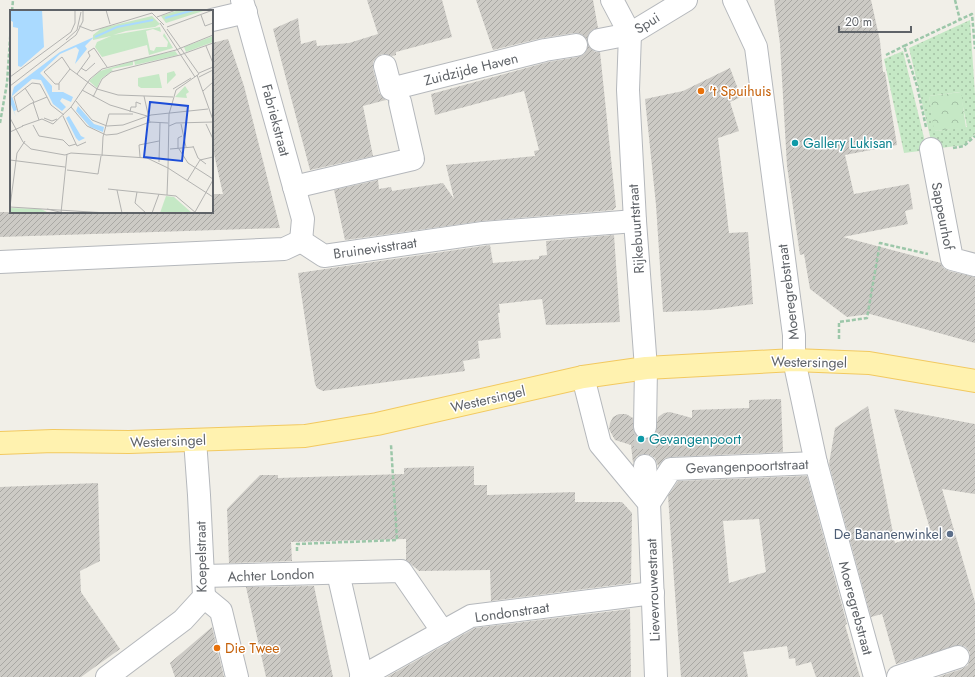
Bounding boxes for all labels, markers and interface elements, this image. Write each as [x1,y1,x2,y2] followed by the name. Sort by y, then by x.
[630,7,664,39] street label: Spui
[839,8,911,34] scale bar
[10,10,213,213] inset map
[845,13,872,31] text: 20 m
[422,48,520,90] street label: Zuidzijde Haven
[709,81,772,101] place label: 't Spuihuis
[257,82,295,159] street label: Fabriekstraat
[696,86,706,96] marker: 't Spuihuis
[803,133,893,153] place label: Gallery Lukisan
[790,138,800,148] marker: Gallery Lukisan
[927,180,960,253] street label: Sappeurhof
[623,183,649,274] street label: Rijkebuurtstraat
[332,232,419,264] street label: Bruinevisstraat
[772,242,804,341] street label: Moeregrebstraat
[771,351,847,373] street label: Westersingel
[449,381,527,417] street label: Westersingel
[649,429,742,449] place label: Gevangenpoort
[130,430,206,452] street label: Westersingel
[636,434,646,444] marker: Gevangenpoort
[685,454,809,478] street label: Gevangenpoortstraat
[190,521,212,593] street label: Koepelstraat
[834,524,942,544] place label: De Bananenwinkel
[945,529,955,539] marker: De Bananenwinkel
[641,538,665,642] street label: Lievevrouwestraat
[834,559,878,658] street label: Moeregrebstraat
[227,563,315,587] street label: Achter London
[474,597,551,627] street label: Londonstraat
[225,638,279,658] place label: Die Twee
[212,643,222,653] marker: Die Twee

